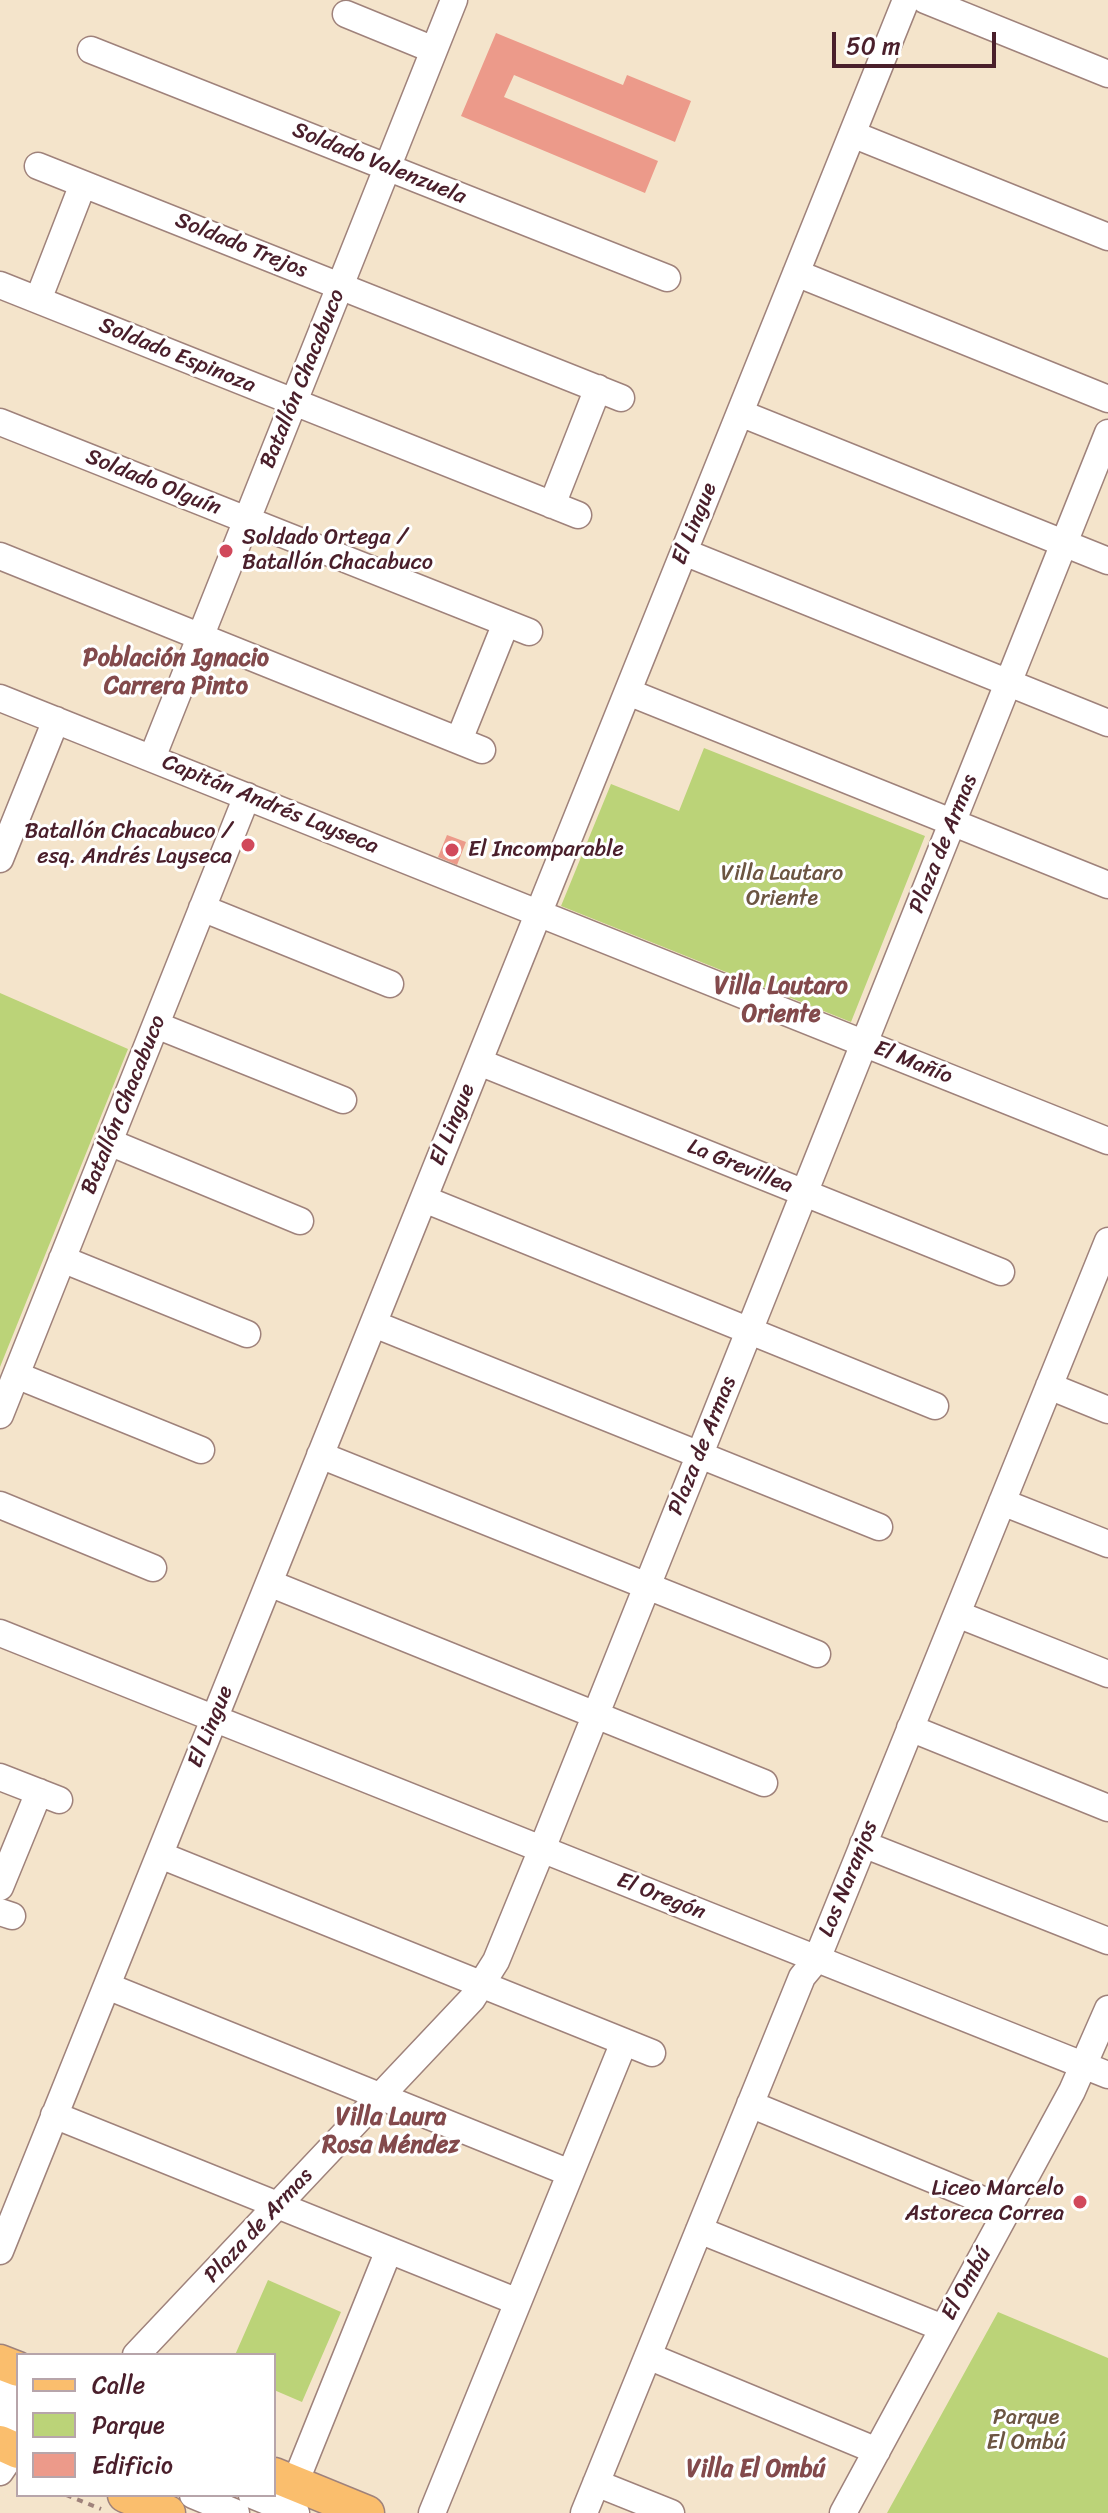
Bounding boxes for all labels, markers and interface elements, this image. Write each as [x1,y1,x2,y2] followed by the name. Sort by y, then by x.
[836,16,1000,66] scale bar
[846,25,901,67] text: 50 m
[288,117,470,211] street label: Soldado Valenzuela
[171,208,311,284] street label: Soldado Trejos
[255,286,351,472] street label: Batallón Chacabuco
[95,313,259,399] street label: Soldado Espinoza
[82,444,224,522] street label: Soldado Olguín
[667,479,723,569] street label: El Lingue
[242,525,433,576] place label: Soldado Ortega / Batallón Chacabuco
[217,542,235,560] marker: Soldado Ortega / Batallón Chacabuco
[83,645,269,701] district label: Población Ignacio Carrera Pinto
[158,750,382,860] street label: Capitán Andrés Layseca
[904,771,984,917] street label: Plaza de Armas
[24,819,232,870] place label: Batallón Chacabuco / esq. Andrés Layseca
[239,836,257,854] marker: Batallón Chacabuco / esq. Andrés Layseca
[468,837,624,863] place label: El Incomparable
[443,841,461,859] marker: El Incomparable
[721,861,843,912] park label: Villa Lautaro Oriente
[714,973,848,1029] district label: Villa Lautaro Oriente
[76,1012,172,1198] street label: Batallón Chacabuco
[870,1035,956,1091] street label: El Mañío
[425,1080,481,1170] street label: El Lingue
[683,1134,797,1200] street label: La Grevillea
[663,1373,743,1519] street label: Plaza de Armas
[183,1682,239,1772] street label: El Lingue
[814,1817,884,1941] street label: Los Naranjos
[613,1867,709,1927] street label: El Oregón
[322,2104,460,2160] district label: Villa Laura Rosa Méndez
[199,2163,319,2289] street label: Plaza de Armas
[905,2176,1064,2228] place label: Liceo Marcelo Astoreca Correa
[1071,2193,1089,2211] marker: Liceo Marcelo Astoreca Correa
[936,2243,998,2325] street label: El Ombú
[16,2353,276,2497] legend
[92,2364,145,2406] text: Calle
[92,2404,165,2446] text: Parque
[987,2405,1065,2456] park label: Parque El Ombú
[92,2444,173,2486] text: Edificio
[687,2456,825,2484] district label: Villa El Ombú

